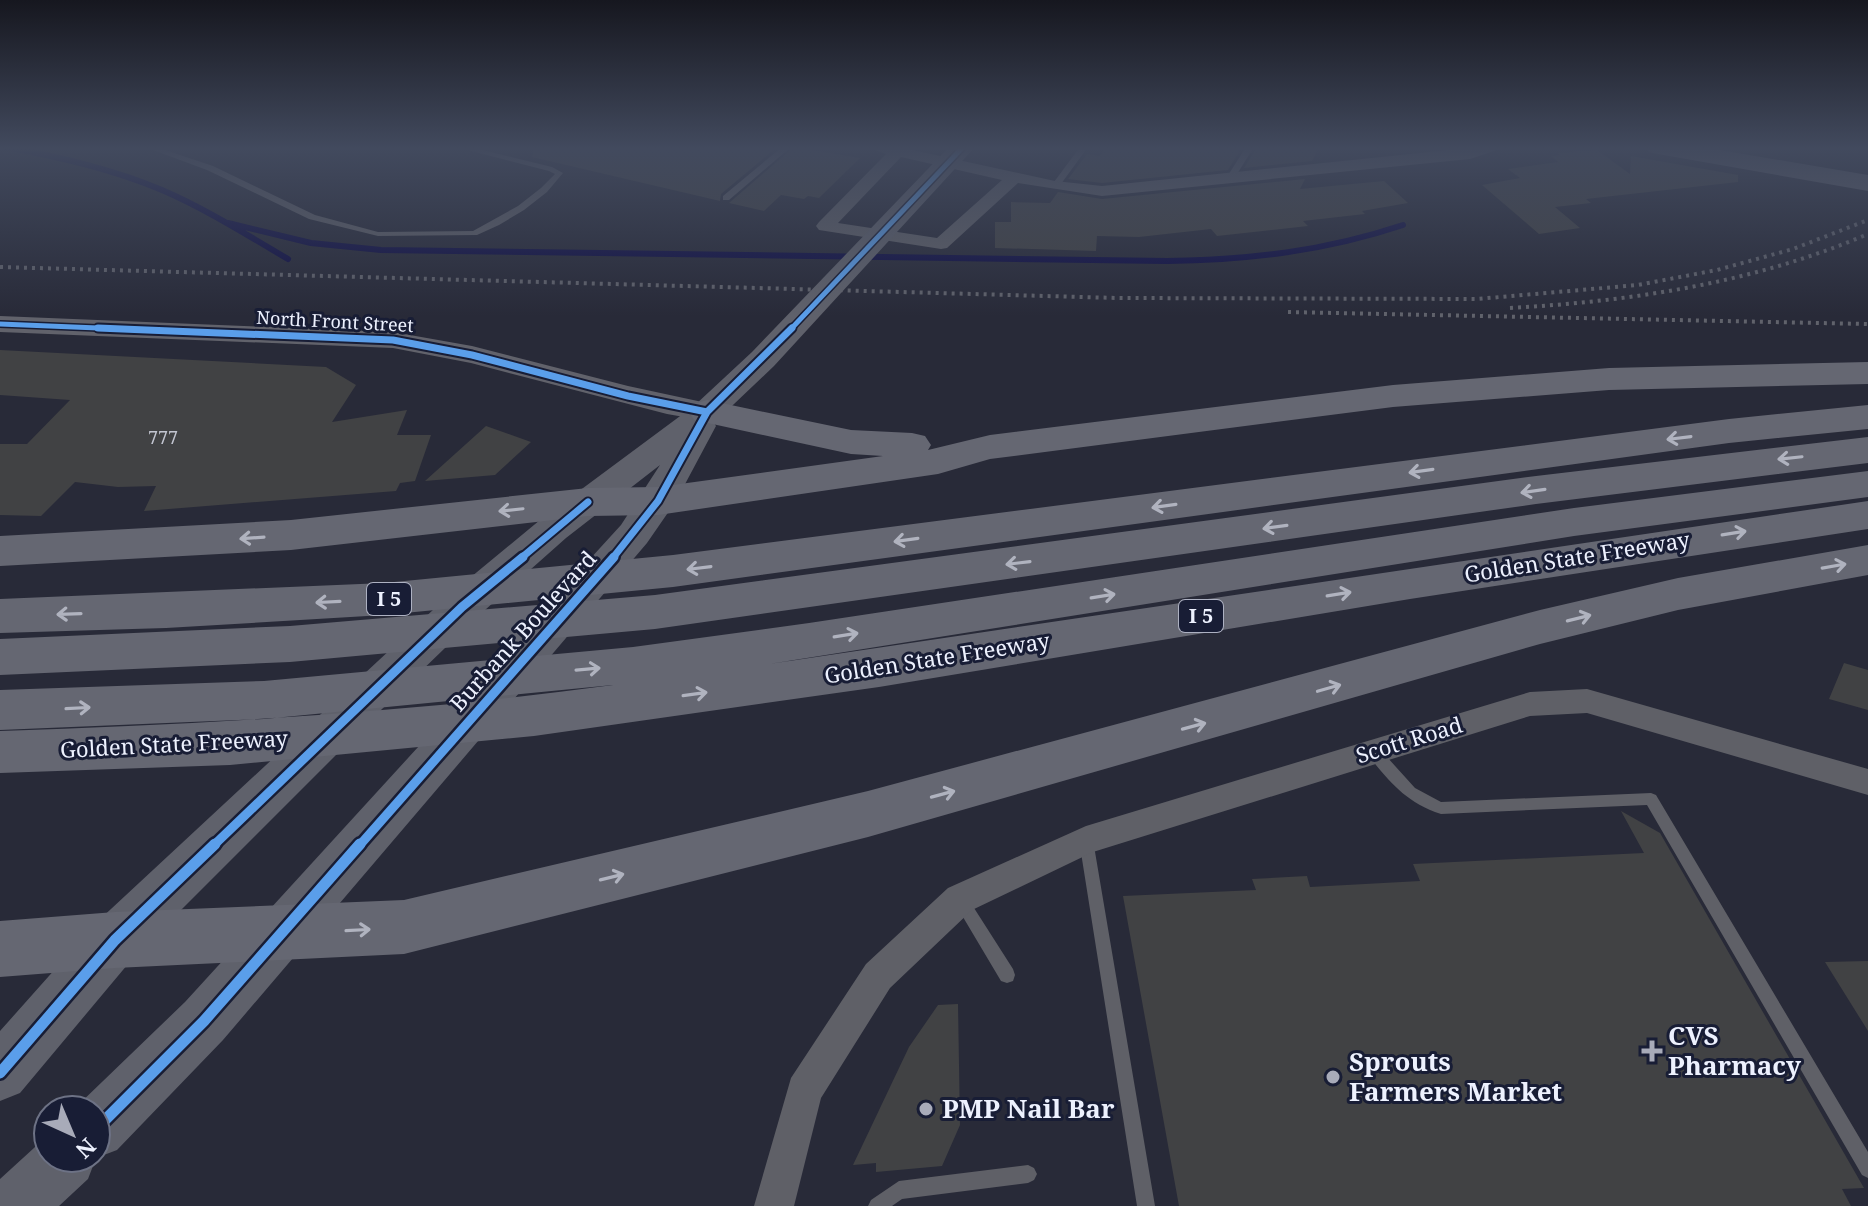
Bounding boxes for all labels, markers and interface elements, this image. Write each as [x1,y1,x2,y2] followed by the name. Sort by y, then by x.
[256,305,414,337] street label: North Front Street
[148,425,178,449] house number: 777
[1667,431,1692,446] one-way arrow
[1778,450,1804,465] one-way arrow
[1409,464,1434,479] one-way arrow
[1520,484,1546,499] one-way arrow
[1152,499,1177,514] one-way arrow
[498,502,525,517] one-way arrow
[1263,520,1288,535] one-way arrow
[1462,523,1692,589] street label: Golden State Freeway
[1721,525,1746,540] one-way arrow
[239,531,266,546] one-way arrow
[894,533,919,548] one-way arrow
[442,543,603,717] street label: Burbank Boulevard
[1005,555,1031,570] one-way arrow
[1821,558,1846,573] one-way arrow
[687,561,712,576] one-way arrow
[367,583,411,615] road number: I 5
[1326,586,1351,601] one-way arrow
[1090,587,1115,602] one-way arrow
[315,595,342,610] one-way arrow
[1179,600,1223,632] road number: I 5
[56,606,83,622] one-way arrow
[1566,609,1591,624] one-way arrow
[822,624,1052,690] street label: Golden State Freeway
[833,627,858,642] one-way arrow
[574,661,601,676] one-way arrow
[1315,680,1341,695] one-way arrow
[681,686,707,701] one-way arrow
[64,701,91,716] one-way arrow
[1352,709,1466,769] street label: Scott Road
[1180,717,1206,732] one-way arrow
[59,722,289,764] street label: Golden State Freeway
[929,786,955,801] one-way arrow
[599,869,624,884] one-way arrow
[344,922,371,937] one-way arrow
[1668,1017,1802,1083] place label: CVS Pharmacy
[1643,1042,1661,1060] marker: CVS Pharmacy
[1349,1043,1563,1109] place label: Sprouts Farmers Market
[1324,1068,1342,1086] marker: Sprouts Farmers Market
[942,1090,1115,1126] place label: PMP Nail Bar
[32,1094,112,1174] north arrow
[917,1100,935,1118] marker: PMP Nail Bar
[70,1132,103,1166] text: N

